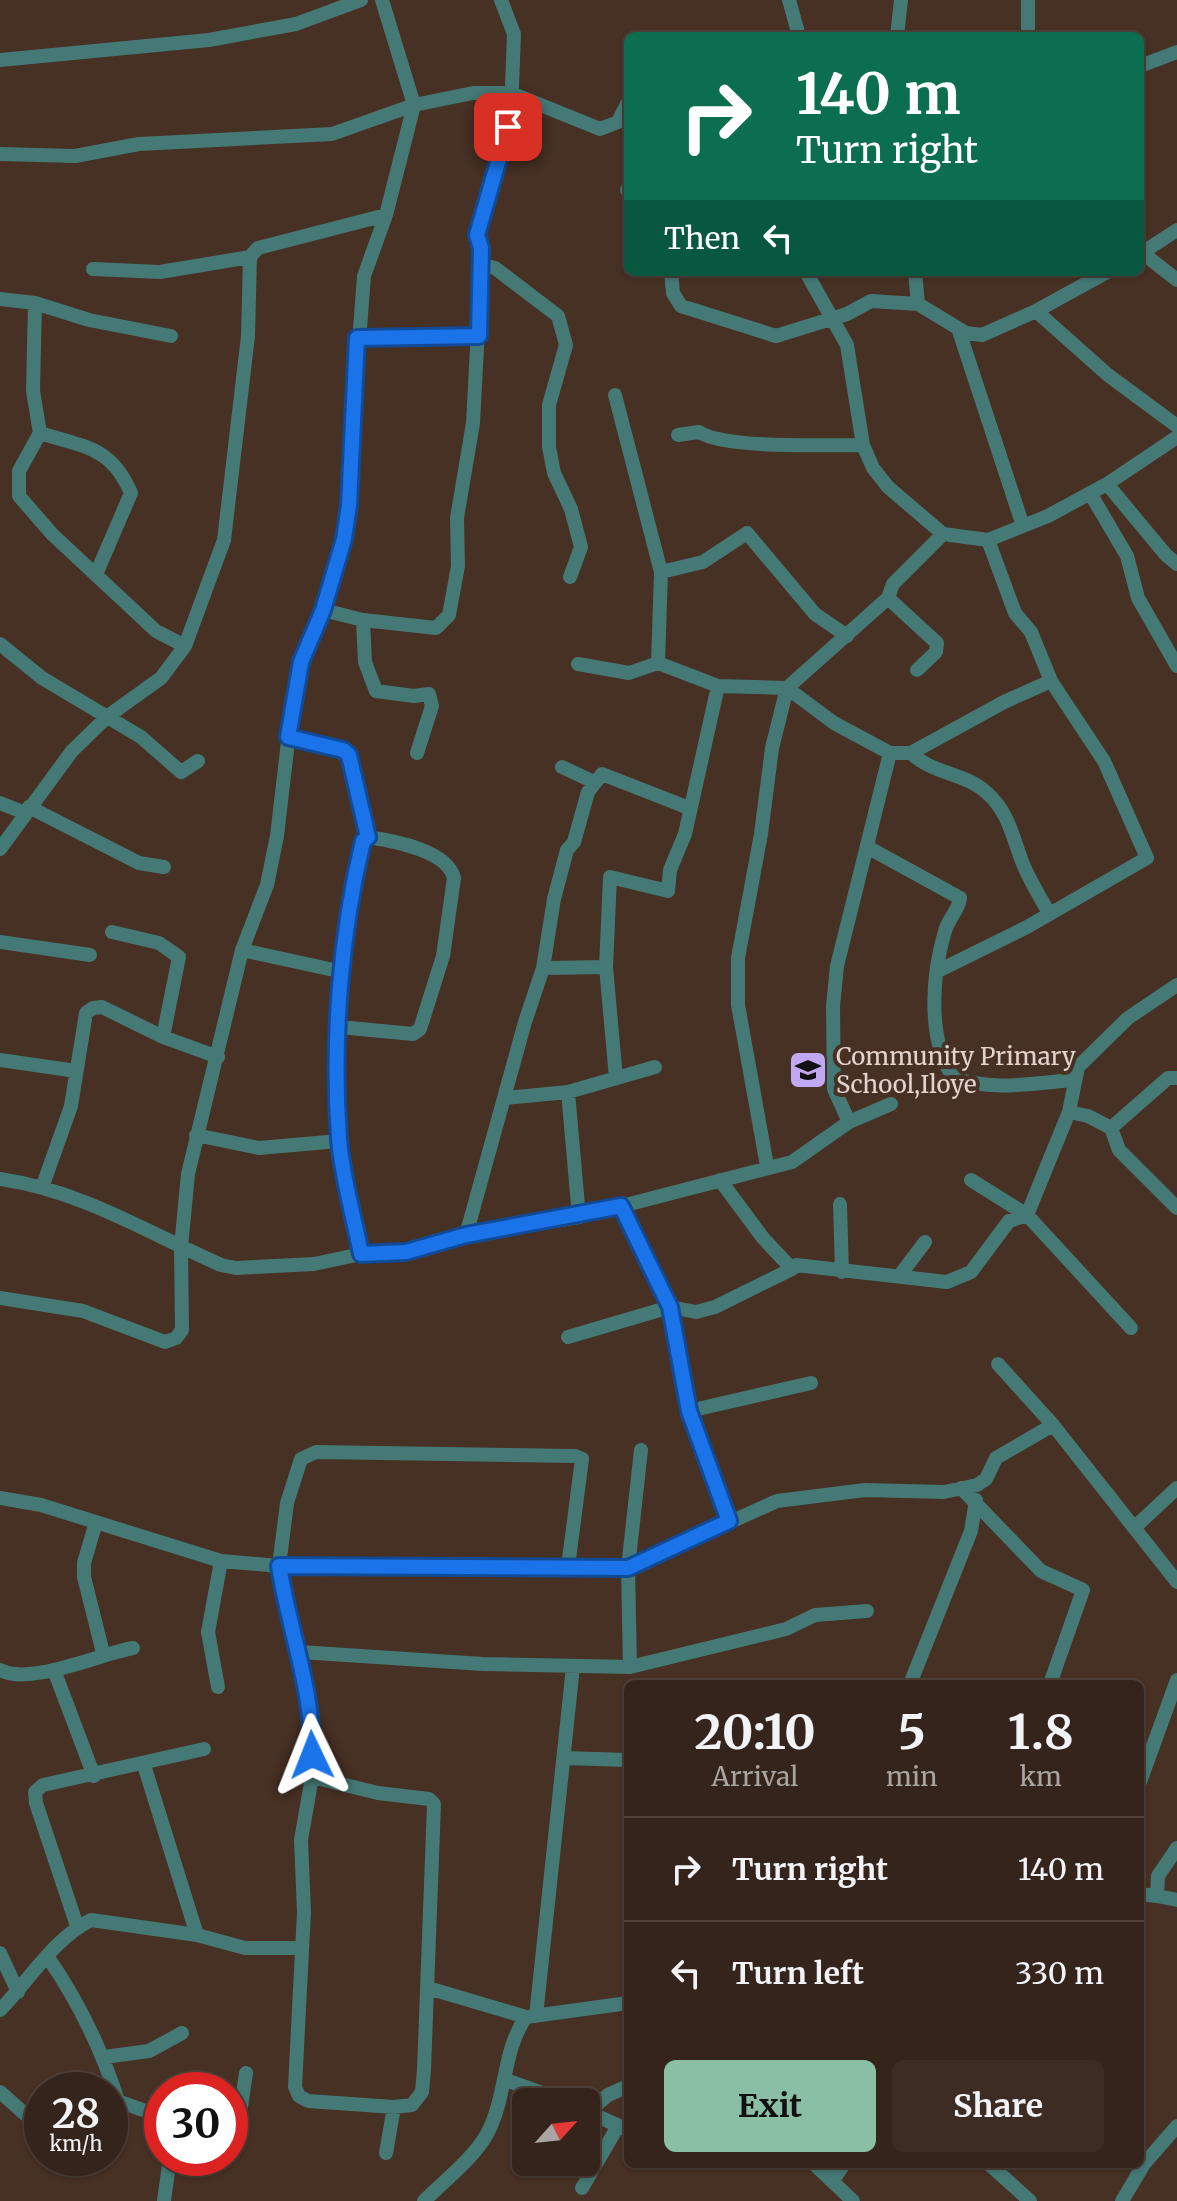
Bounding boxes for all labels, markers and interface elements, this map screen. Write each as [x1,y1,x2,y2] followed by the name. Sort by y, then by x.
[796,59,961,129] text: 140 m
[664,64,768,168] icon: right
[474,93,542,161] pin
[486,105,530,149] icon: arrive
[796,128,978,173] text: Turn right
[756,216,800,260] icon: left
[664,219,740,257] text: Then
[836,1041,1076,1100] place label: Community Primary School,Iloye
[787,1049,829,1091] school or university icon: Community Primary School,Iloye
[694,1702,816,1762] text: 20:10
[898,1702,926,1762] text: 5
[1008,1702,1074,1762] text: 1.8
[270,1713,354,1797] position arrow
[712,1760,798,1793] text: Arrival
[886,1760,937,1793] text: min
[1020,1760,1062,1793] text: km
[664,1847,708,1891] icon: right
[732,1850,888,1888] text: Turn right
[1018,1850,1104,1888] text: 140 m
[664,1951,708,1995] icon: left
[732,1954,864,1992] text: Turn left
[1015,1954,1104,1992] text: 330 m
[664,2060,876,2152] button: Exit
[892,2060,1104,2152] button: Share
[144,2072,248,2176] speed limit sign: 30
[512,2088,600,2176] north arrow
[512,2088,600,2176] map controls
[52,2089,100,2139] text: 28
[50,2131,102,2156] text: km/h

